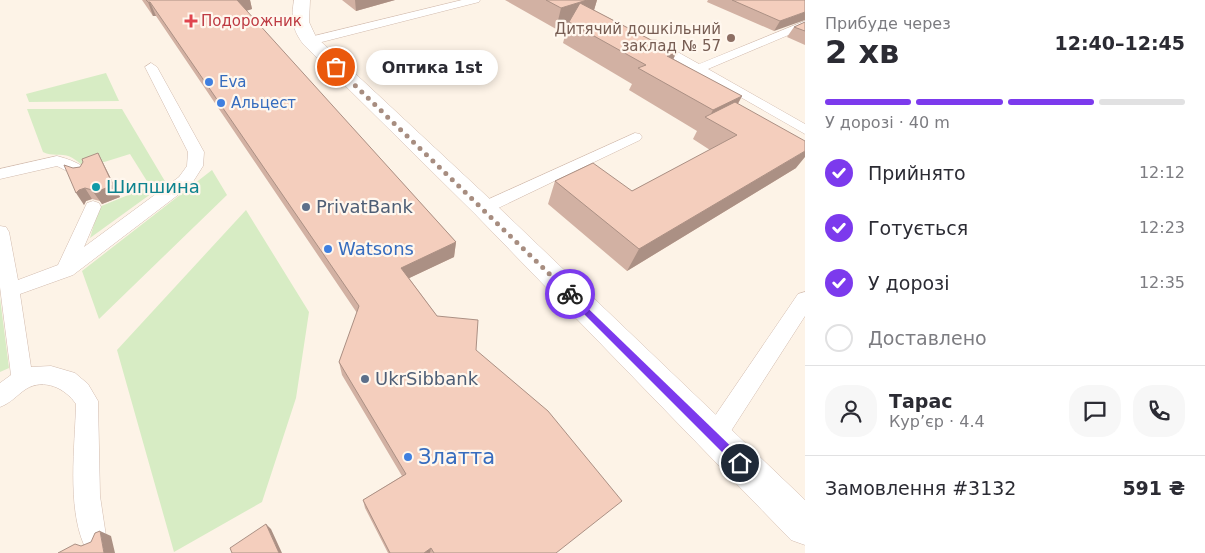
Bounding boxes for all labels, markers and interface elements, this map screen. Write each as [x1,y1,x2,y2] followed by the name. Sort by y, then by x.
[201,12,302,30] place label: Подорожник
[825,14,951,33] text: Прибуде через
[185,15,197,27] marker: Подорожник
[554,20,721,55] place label: Дитячий дошкільний заклад № 57
[725,32,737,44] marker: Дитячий дошкільний заклад № 57
[1055,32,1185,54] text: 12:40–12:45
[825,33,899,71] text: 2 хв
[315,46,357,88] pin
[366,50,498,84] callout: Оптика 1st
[322,53,350,81] icon: bag
[382,58,482,77] text: Оптика 1st
[219,73,247,91] place label: Eva
[203,76,215,88] marker: Eva
[231,94,296,112] place label: Альцест
[215,97,227,109] marker: Альцест
[825,113,950,132] text: У дорозі · 40 m
[825,159,853,187] icon: check
[868,162,966,184] text: Прийнято
[1139,163,1185,182] text: 12:12
[106,176,200,197] place label: Шипшина
[90,181,102,193] marker: Шипшина
[316,196,413,217] place label: PrivatBank
[300,201,312,213] marker: PrivatBank
[825,214,853,242] icon: check
[868,217,968,239] text: Готується
[1139,218,1185,237] text: 12:23
[338,238,414,259] place label: Watsons
[322,243,334,255] marker: Watsons
[545,269,595,319] courier
[825,269,853,297] icon: check
[868,272,949,294] text: У дорозі
[1139,273,1185,292] text: 12:35
[556,280,584,308] icon: bike
[868,327,987,349] text: Доставлено
[375,368,479,389] place label: UkrSibbank
[359,373,371,385] marker: UkrSibbank
[825,385,877,437] button: person
[1069,385,1121,437] button: chat
[1133,385,1185,437] button: phone
[889,390,952,412] text: Тарас
[889,412,985,431] text: Кур’єр · 4.4
[719,442,761,484] pin
[418,445,495,469] place label: Златта
[726,449,754,477] icon: home
[402,451,414,463] marker: Златта
[825,477,1016,499] text: Замовлення #3132
[1122,477,1185,499] text: 591 ₴

